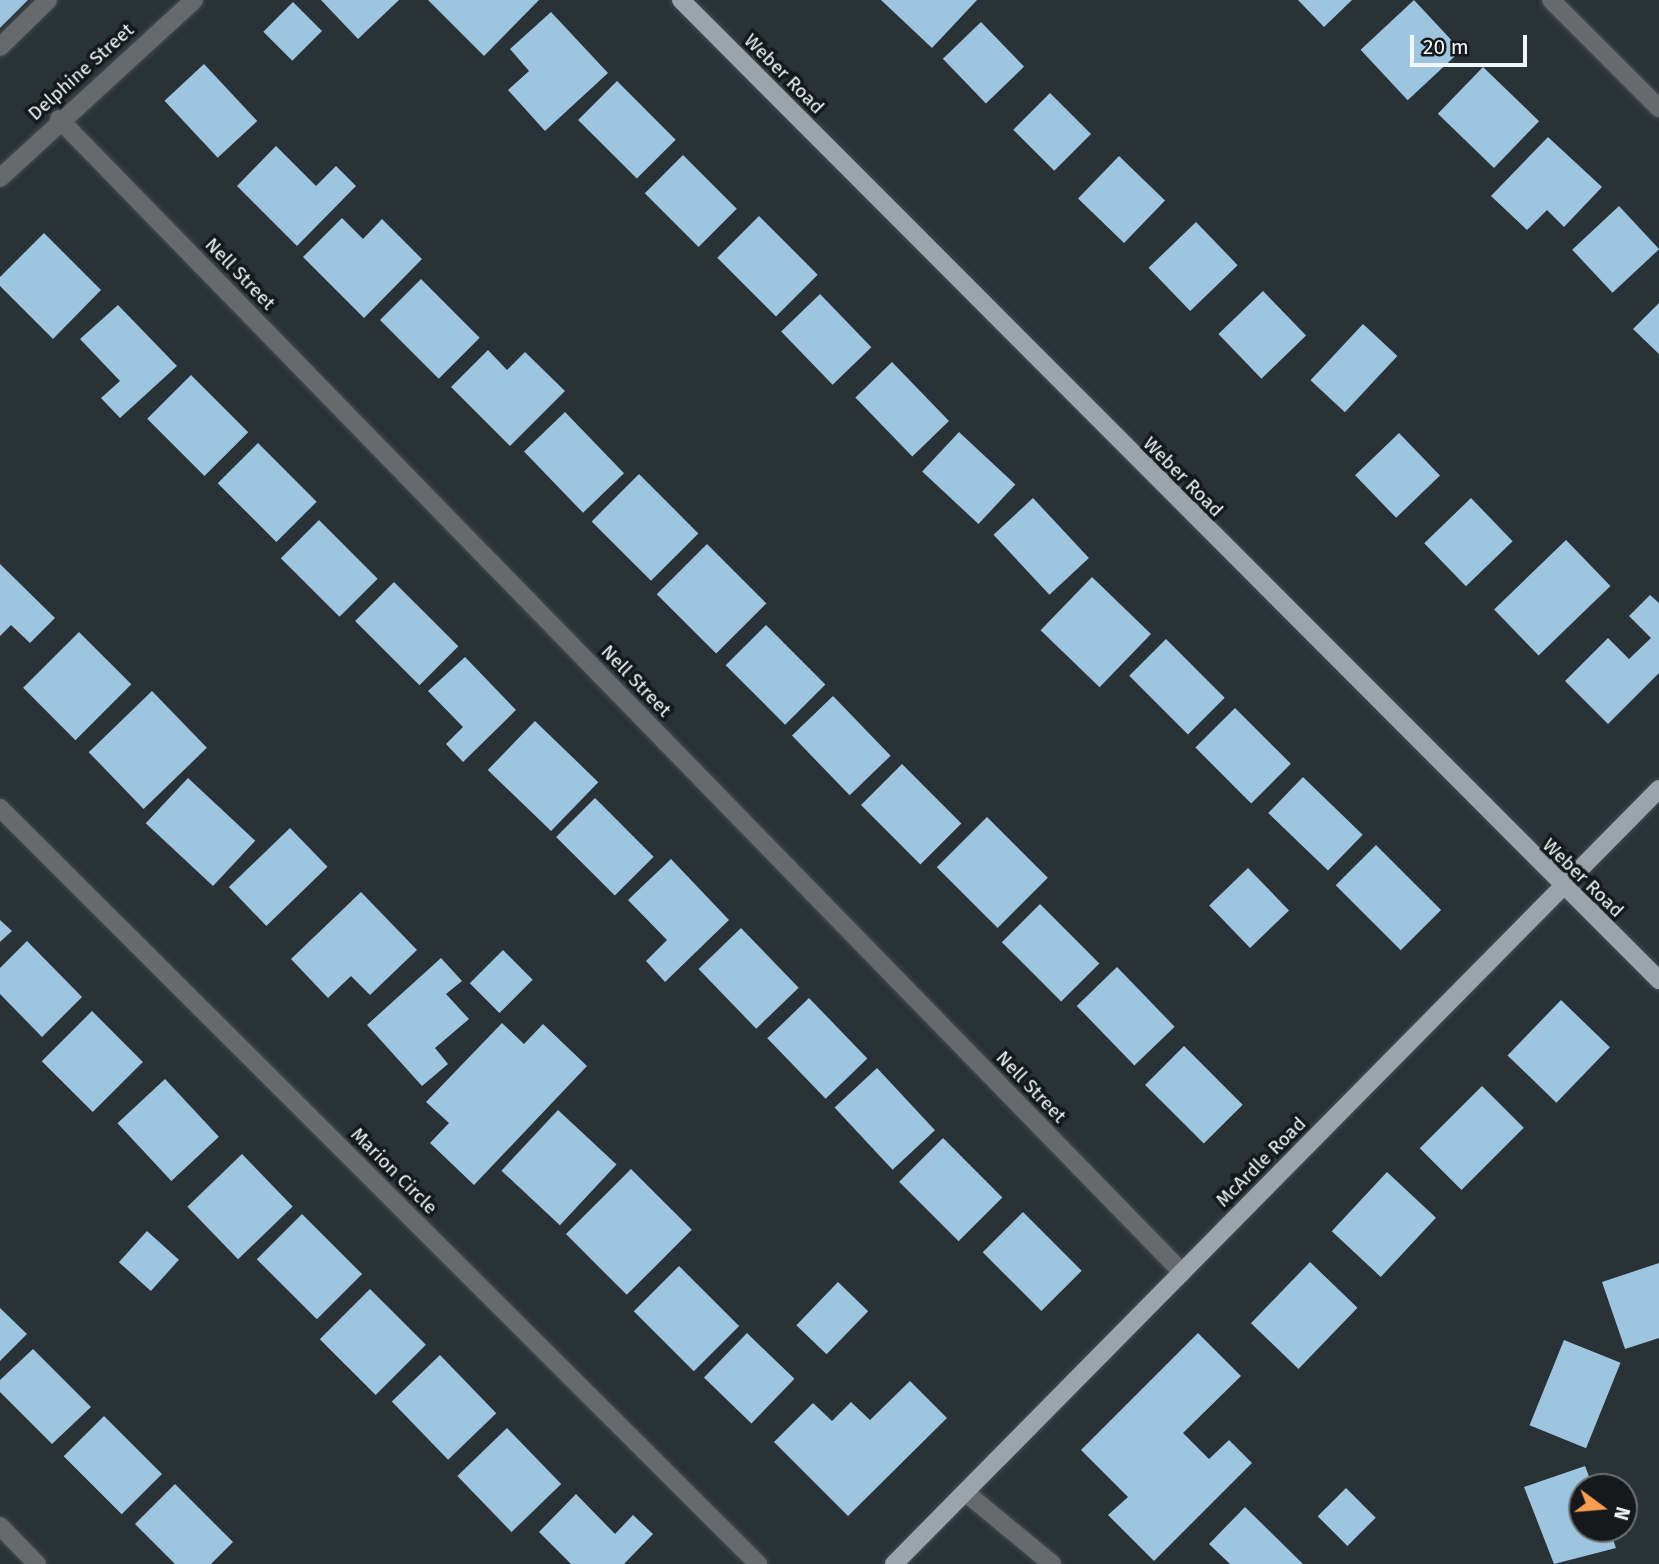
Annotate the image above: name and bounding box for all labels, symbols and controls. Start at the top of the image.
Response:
street label: Delphine Street [24,19,138,125]
scale bar [1414,21,1531,65]
street label: Weber Road [739,29,829,119]
text: 20 m [1423,34,1469,60]
street label: Nell Street [200,233,280,315]
street label: Weber Road [1138,432,1228,522]
street label: Nell Street [596,640,676,722]
street label: Weber Road [1538,834,1628,922]
street label: Nell Street [991,1046,1071,1128]
street label: McArdle Road [1211,1112,1311,1212]
street label: Marion Circle [346,1123,442,1219]
north arrow [1568,1473,1638,1543]
text: N [1609,1504,1635,1523]

